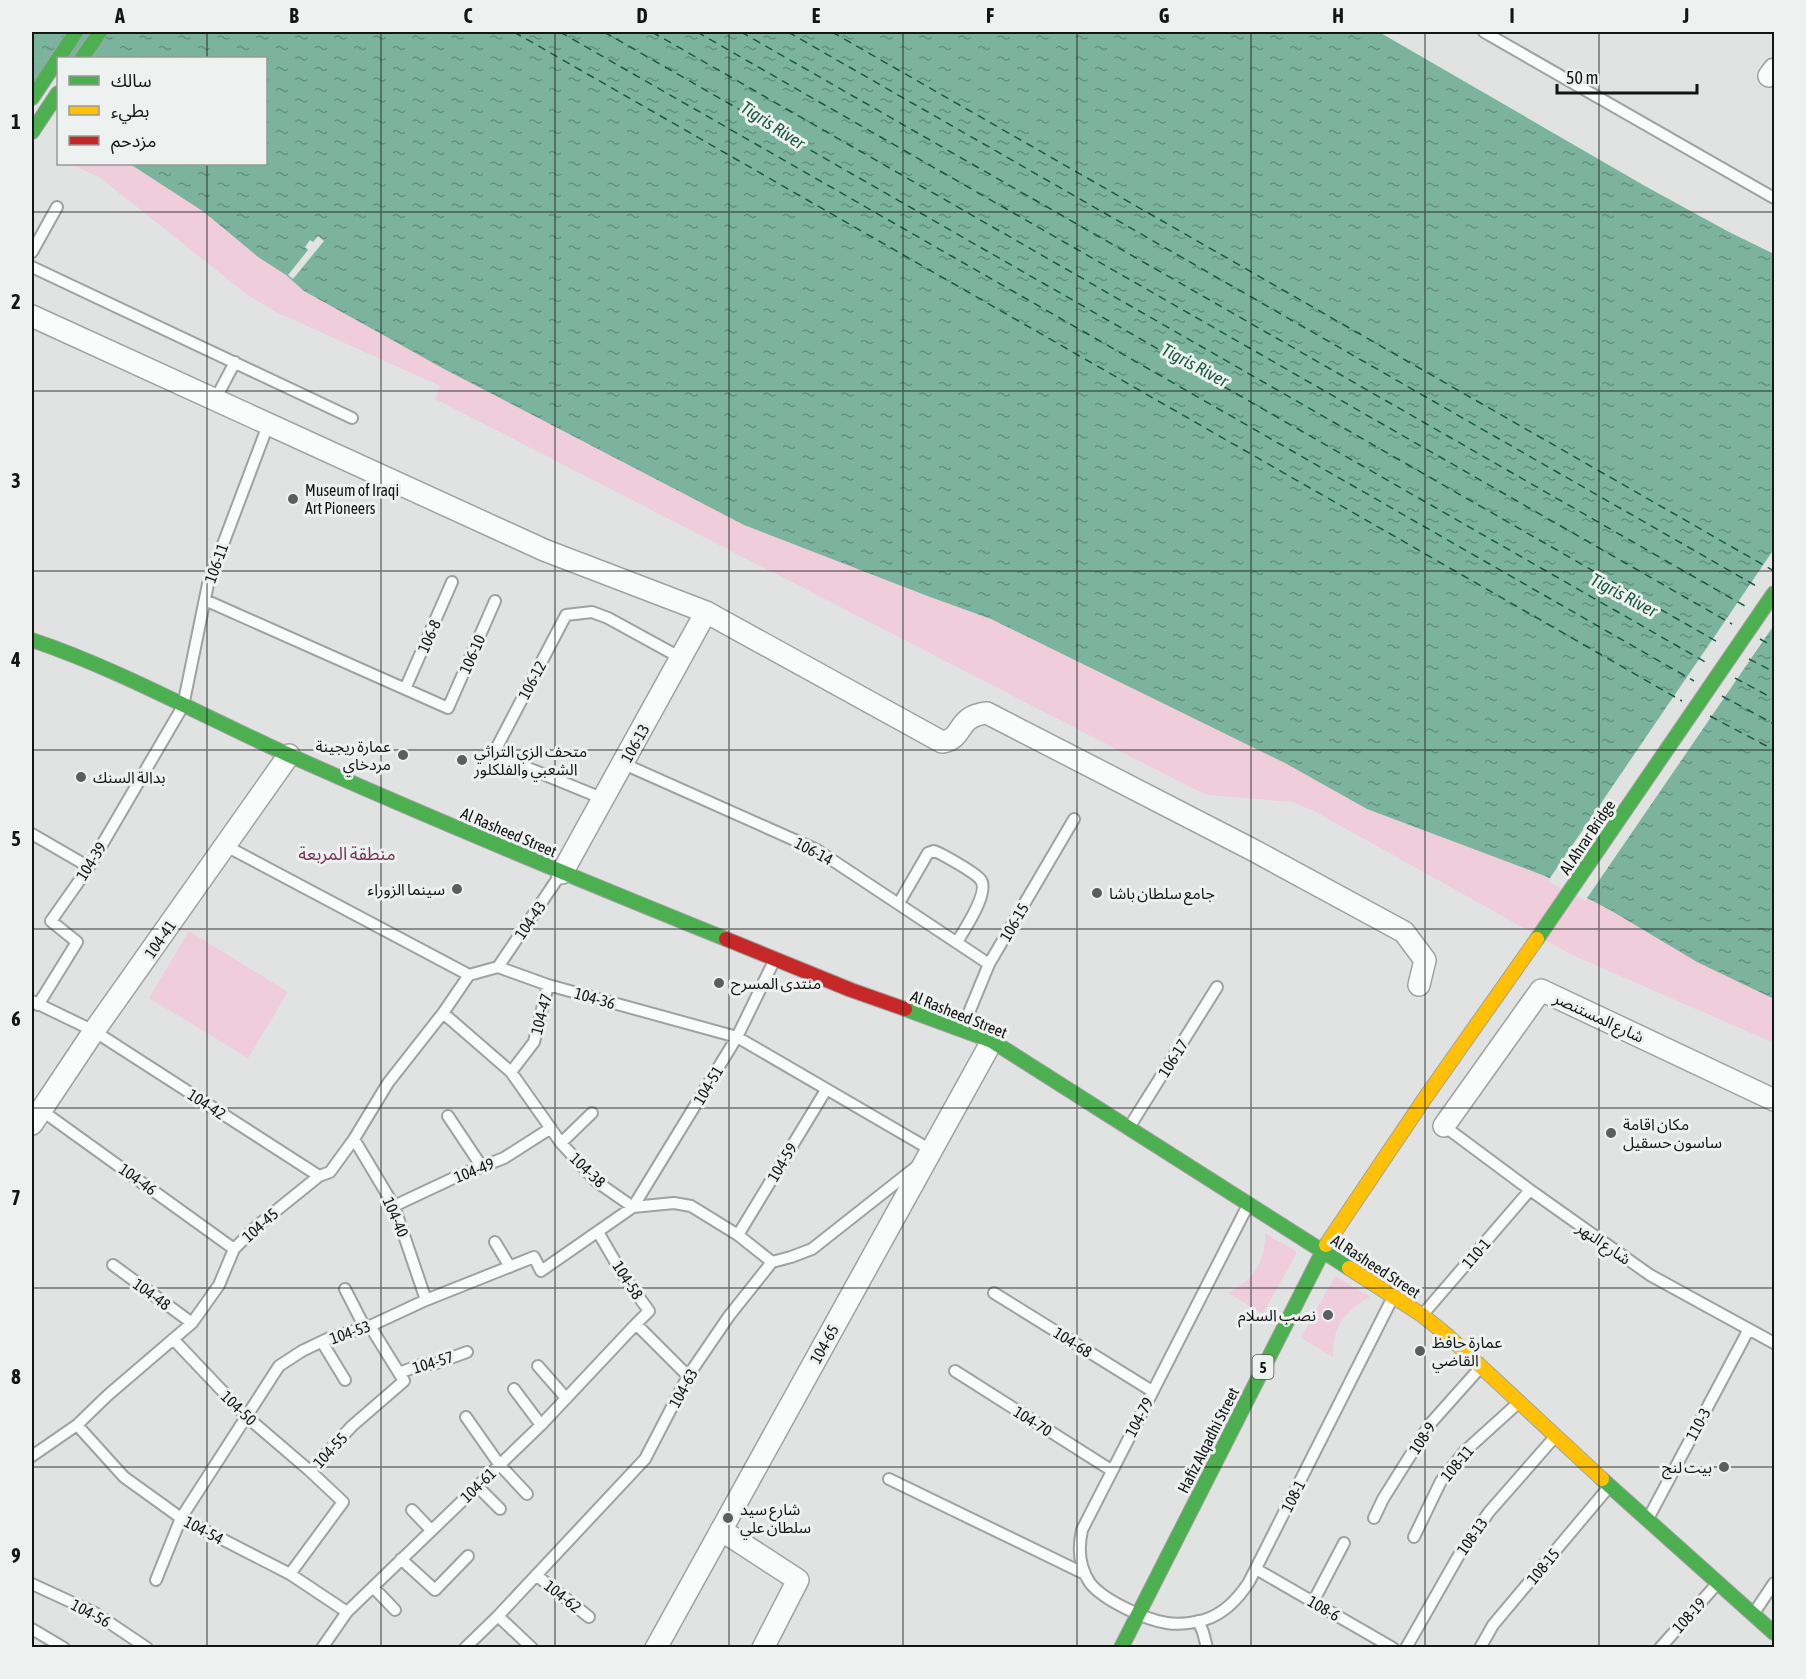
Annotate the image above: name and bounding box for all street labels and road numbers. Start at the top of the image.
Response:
street label: 106-11 [201,541,231,585]
street label: 106-8 [414,617,444,655]
street label: 106-10 [455,632,489,676]
street label: 106-12 [514,658,550,702]
street label: 106-13 [617,721,653,765]
street label: Al Ahrar Bridge [1555,796,1619,878]
street label: Al Rasheed Street [458,804,560,860]
street label: 106-14 [792,833,836,869]
street label: 104-39 [72,839,110,883]
street label: 104-43 [511,898,549,942]
street label: 106-15 [996,900,1032,944]
street label: 104-41 [141,917,179,961]
street label: 104-36 [573,984,617,1012]
street label: Al Rasheed Street [908,986,1010,1042]
street label: شارع المستنصر [1549,988,1647,1049]
street label: 104-47 [527,992,555,1036]
street label: 106-17 [1155,1036,1191,1080]
street label: 104-51 [690,1063,726,1107]
street label: 104-42 [185,1085,229,1123]
street label: 104-59 [764,1140,800,1184]
street label: 104-38 [567,1149,609,1191]
street label: 104-49 [451,1154,497,1186]
street label: 104-46 [116,1159,160,1199]
street label: 104-40 [380,1194,412,1240]
street label: 104-45 [239,1204,281,1246]
street label: شارع النهر [1571,1217,1634,1271]
street label: Al Rasheed Street [1328,1231,1424,1302]
street label: 110-1 [1458,1235,1494,1271]
street label: 104-58 [609,1258,647,1302]
street label: 104-48 [130,1274,174,1314]
street label: 104-53 [327,1317,373,1347]
street label: 104-65 [806,1321,842,1367]
street label: 104-68 [1051,1323,1095,1361]
street label: 104-57 [410,1347,456,1377]
road number: 5 [1252,1355,1274,1379]
street label: 104-63 [665,1365,701,1411]
street label: Hafiz Alqadhi Street [1174,1384,1243,1496]
street label: 104-50 [218,1387,260,1429]
street label: 104-79 [1121,1394,1157,1440]
street label: 104-70 [1011,1402,1055,1440]
street label: 110-3 [1682,1405,1714,1443]
street label: 108-9 [1405,1419,1439,1457]
street label: 104-55 [309,1429,351,1471]
street label: 108-11 [1437,1442,1477,1484]
street label: 104-61 [457,1464,499,1506]
street label: 108-1 [1277,1477,1309,1515]
street label: 104-54 [181,1512,227,1548]
street label: 108-13 [1453,1514,1491,1558]
street label: 108-15 [1523,1545,1563,1587]
street label: 104-62 [541,1576,585,1616]
street label: 108-6 [1305,1592,1343,1624]
street label: 108-19 [1669,1594,1709,1636]
street label: 104-56 [68,1595,114,1631]

